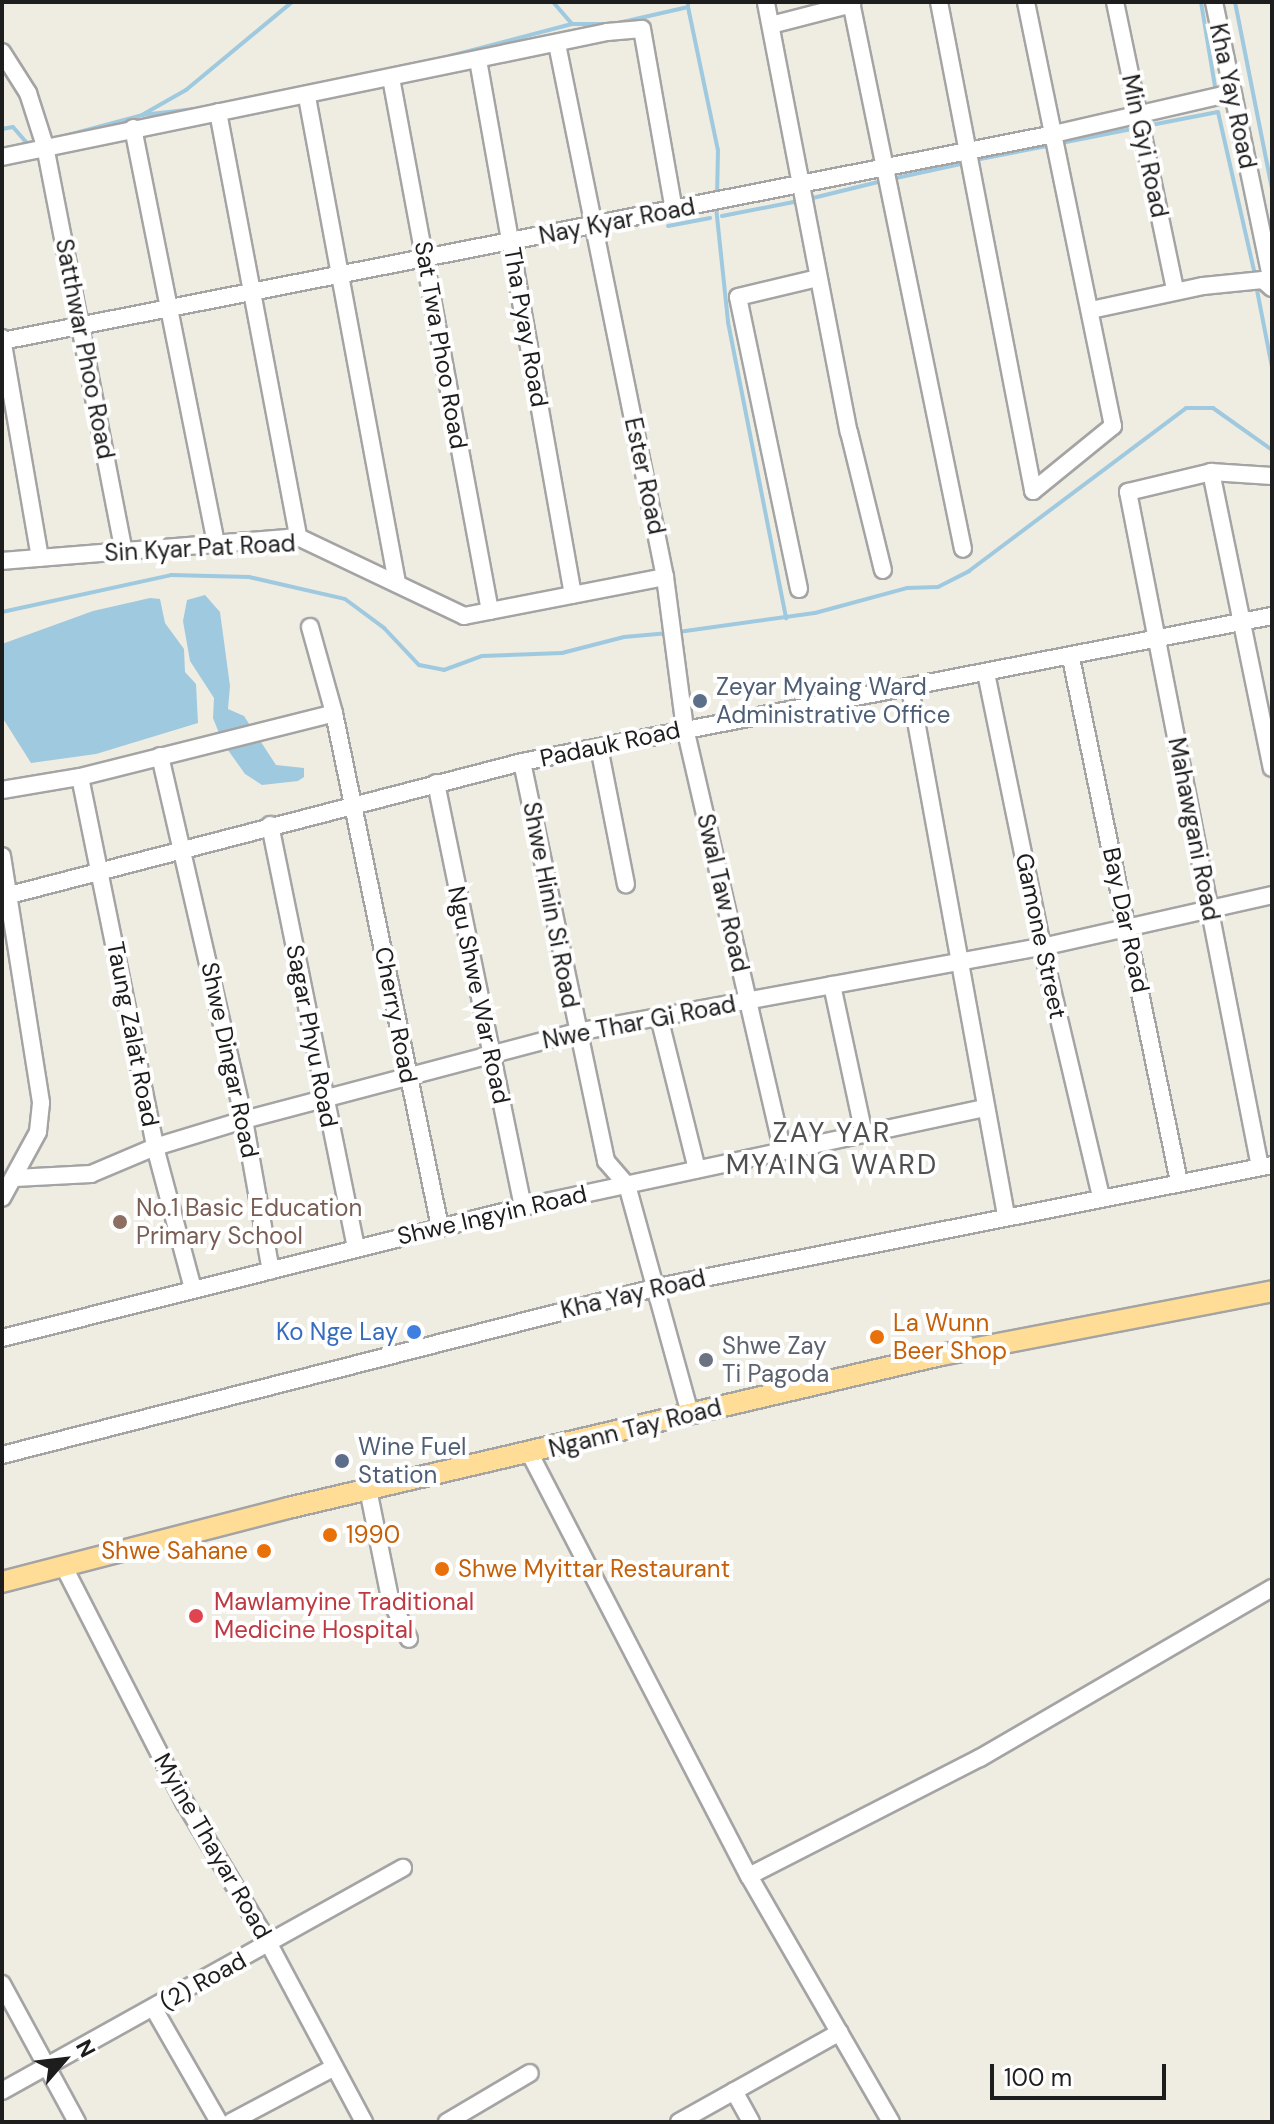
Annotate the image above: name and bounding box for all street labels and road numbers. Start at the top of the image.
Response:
street label: Kha Yay Road [1204,21,1262,171]
street label: Min Gyi Road [1116,72,1174,220]
street label: Nay Kyar Road [536,192,698,250]
street label: Satthwar Phoo Road [50,236,120,462]
street label: Sat Twa Phoo Road [409,239,473,451]
street label: Tha Pyay Road [498,245,554,409]
street label: Ester Road [619,415,671,537]
street label: Sin Kyar Pat Road [104,529,296,567]
street label: Padauk Road [537,715,683,773]
street label: Mahawgani Road [1162,735,1226,923]
street label: Shwe Hinin Si Road [517,800,585,1010]
street label: Swal Taw Road [691,811,755,975]
street label: Bay Dar Road [1097,845,1155,995]
street label: Gamone Street [1009,851,1073,1021]
street label: Ngu Shwe War Road [442,883,516,1107]
street label: Taung Zalat Road [101,939,165,1129]
street label: Sagar Phyu Road [280,942,344,1130]
street label: Cherry Road [369,945,423,1085]
street label: Shwe Dingar Road [195,960,265,1160]
street label: Nwe Thar Gi Road [540,989,738,1055]
street label: Shwe Ingyin Road [394,1179,590,1251]
street label: Kha Yay Road [558,1263,708,1325]
street label: Ngann Tay Road [546,1393,724,1463]
street label: Myine Thayar Road [148,1748,278,1944]
street label: (2) Road [155,1946,251,2016]

